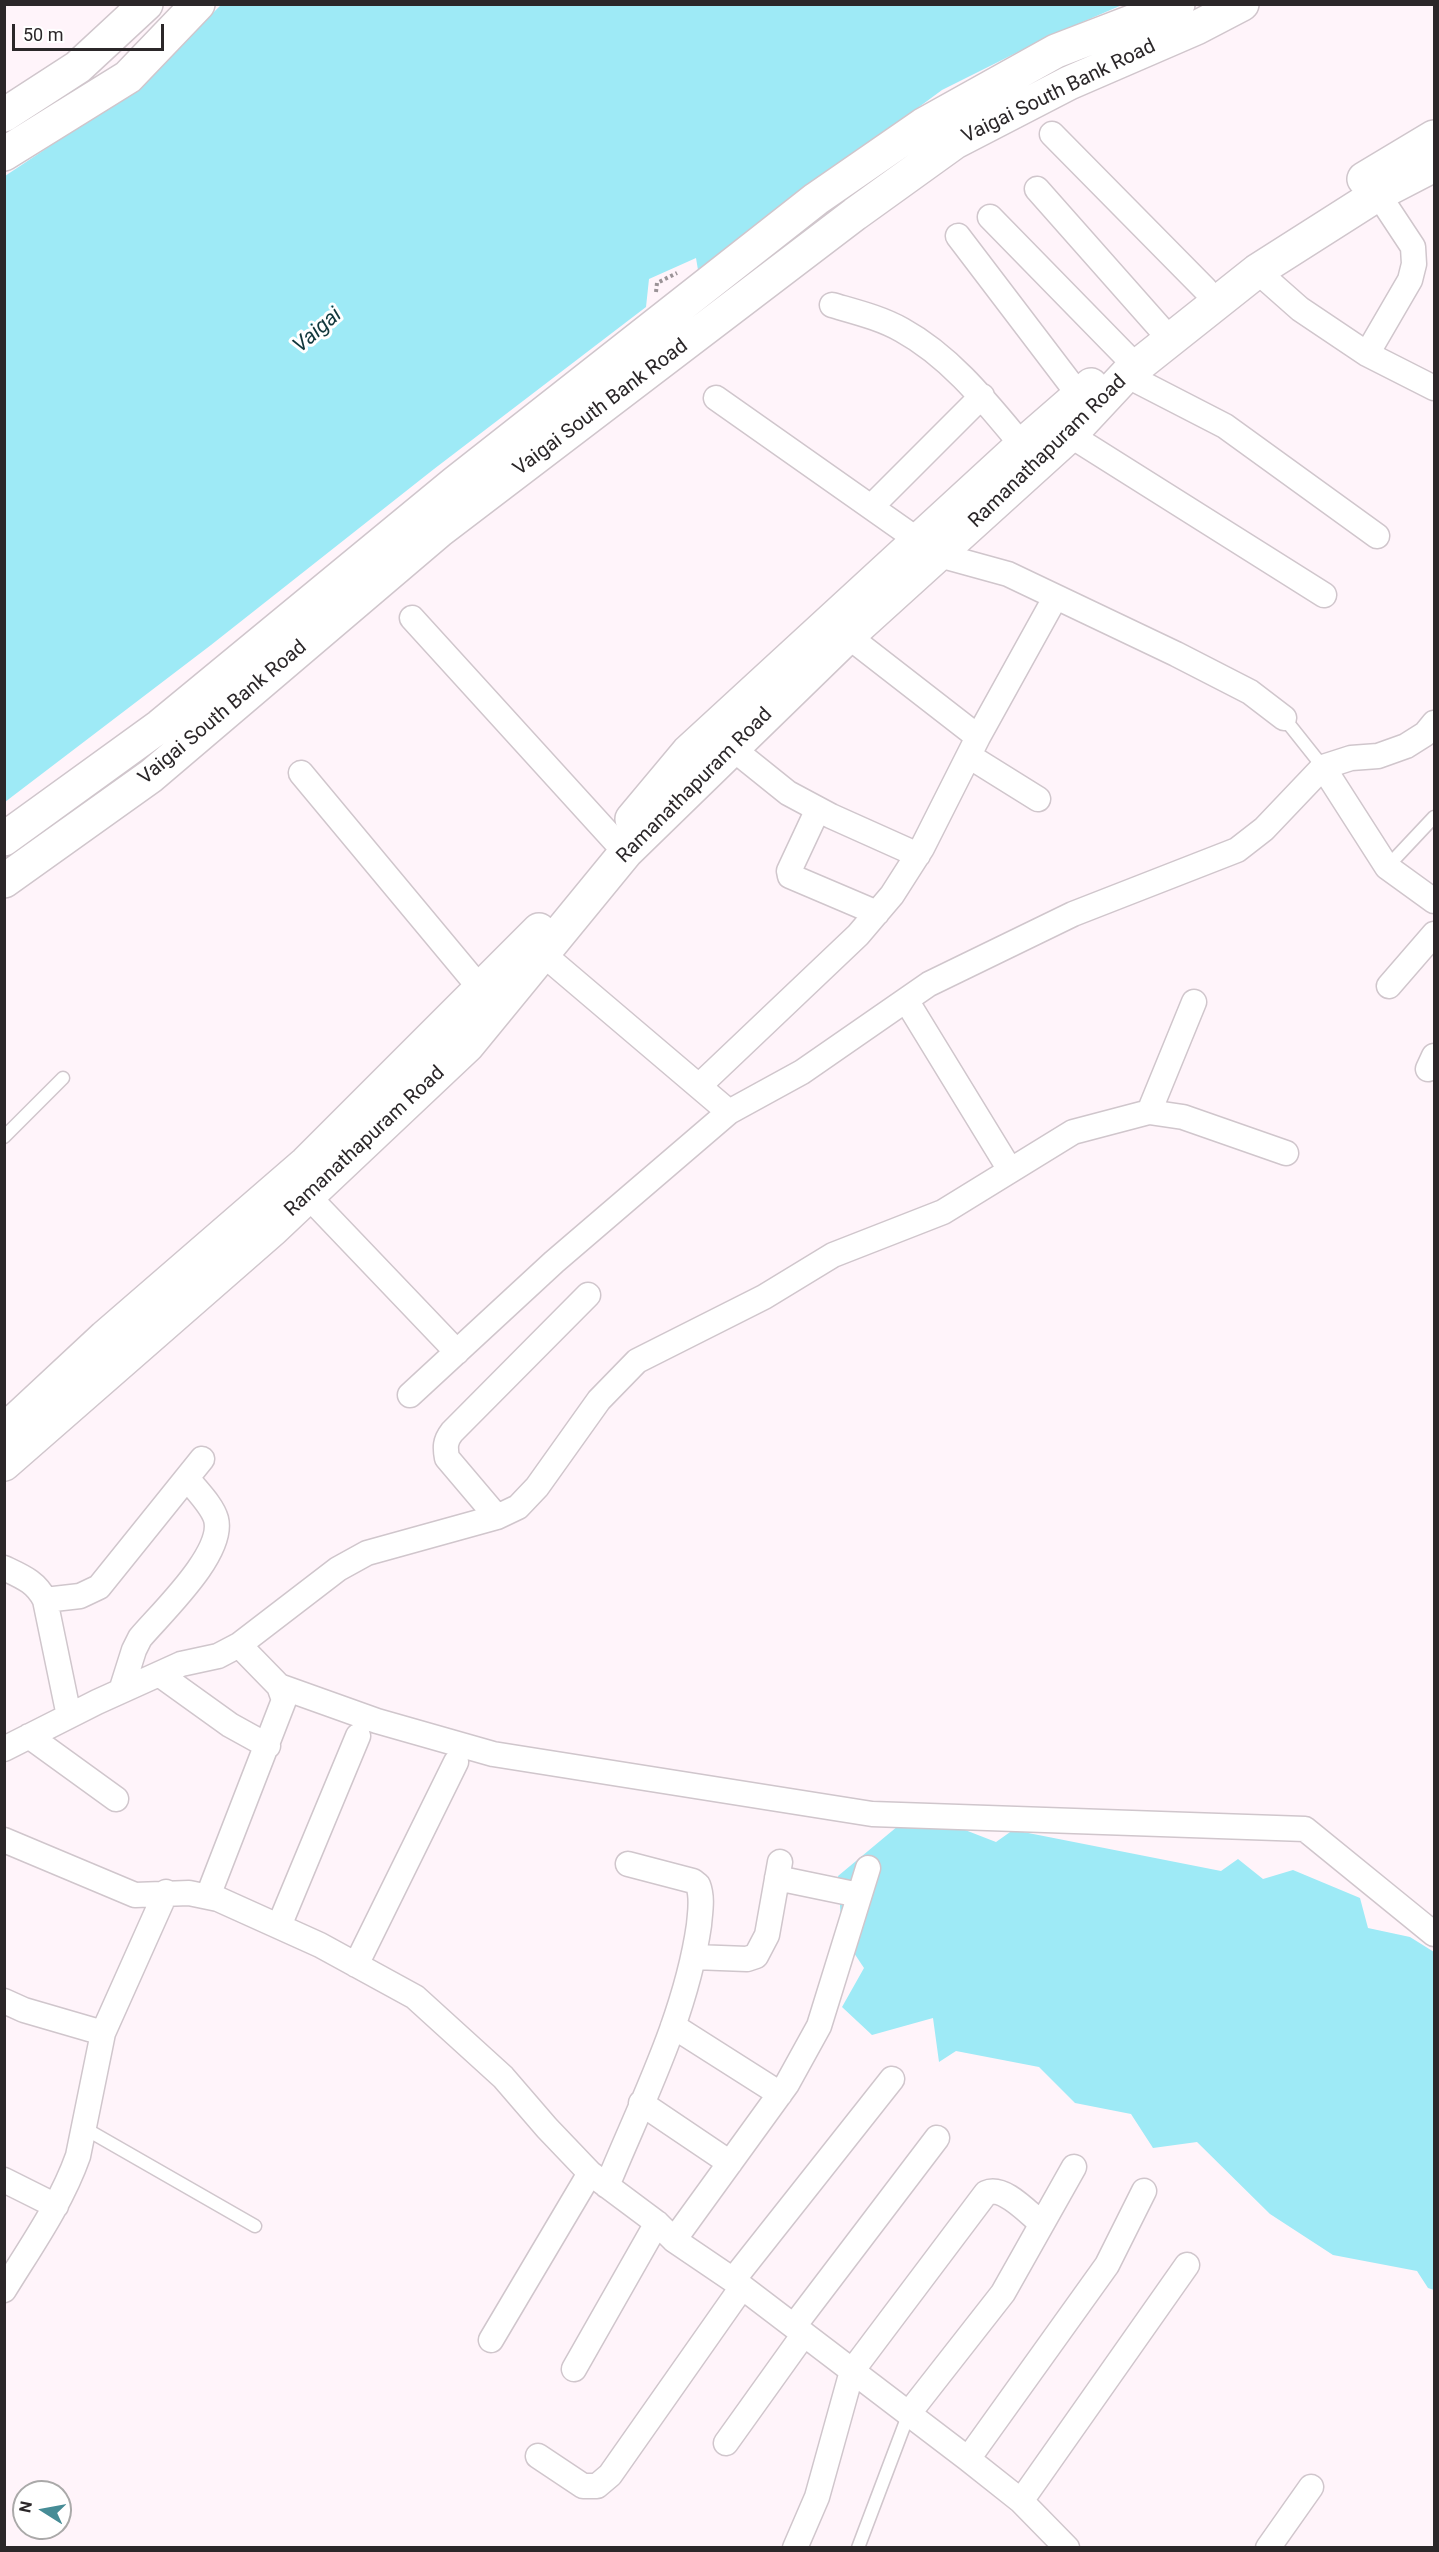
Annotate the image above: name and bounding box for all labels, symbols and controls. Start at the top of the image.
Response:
scale bar [15,12,166,50]
text: 50 m [23,24,63,45]
street label: Vaigai South Bank Road [958,35,1160,149]
water label: Vaigai [289,303,347,359]
street label: Vaigai South Bank Road [509,335,693,481]
street label: Ramanathapuram Road [964,370,1132,534]
street label: Vaigai South Bank Road [134,636,312,790]
street label: Ramanathapuram Road [612,703,778,869]
street label: Ramanathapuram Road [280,1062,450,1222]
north arrow [12,2480,72,2540]
text: N [15,2500,36,2514]

